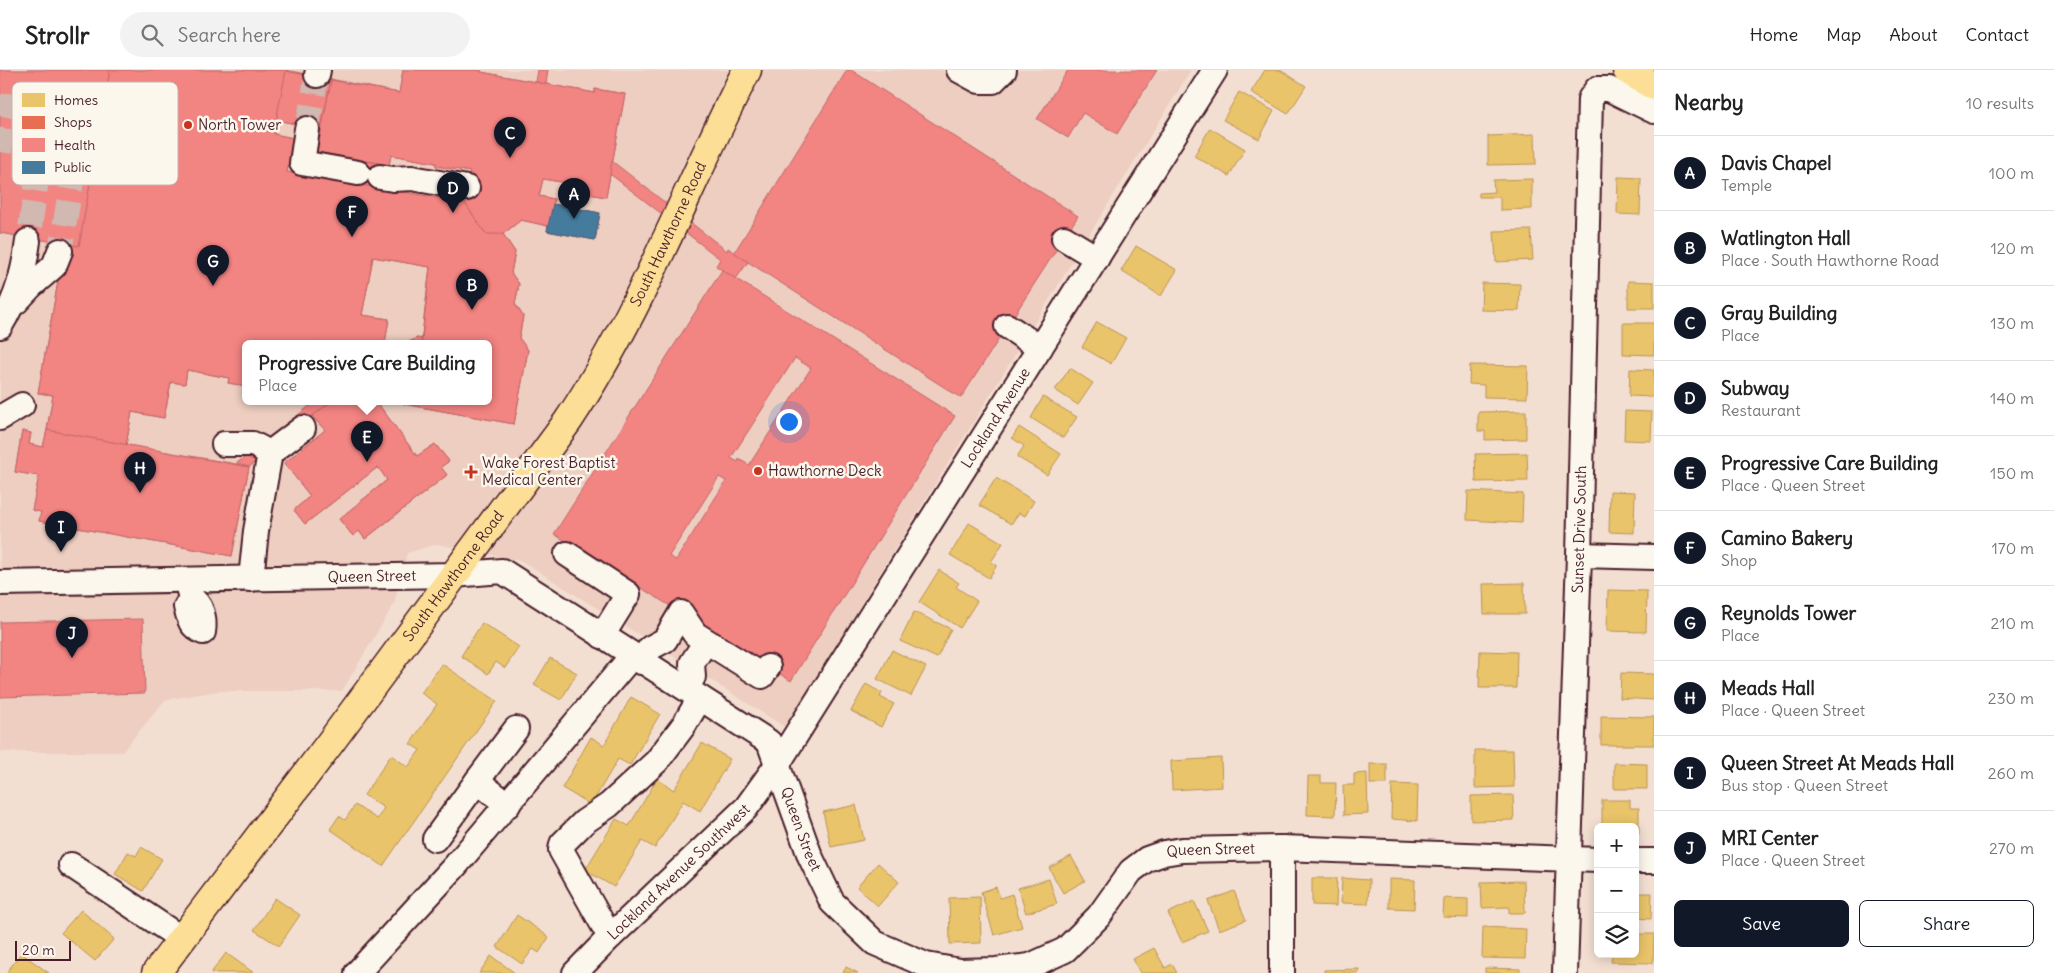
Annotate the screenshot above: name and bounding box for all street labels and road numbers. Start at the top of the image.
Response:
street label: South Hawthorne Road [625,159,710,310]
street label: Lockland Avenue [957,364,1034,471]
street label: Sunset Drive South [1568,465,1590,593]
street label: South Hawthorne Road [398,507,508,645]
street label: Queen Street [328,566,416,586]
street label: Queen Street [777,784,826,874]
street label: Lockland Avenue Southwest [603,799,754,944]
street label: Queen Street [1165,839,1255,861]

